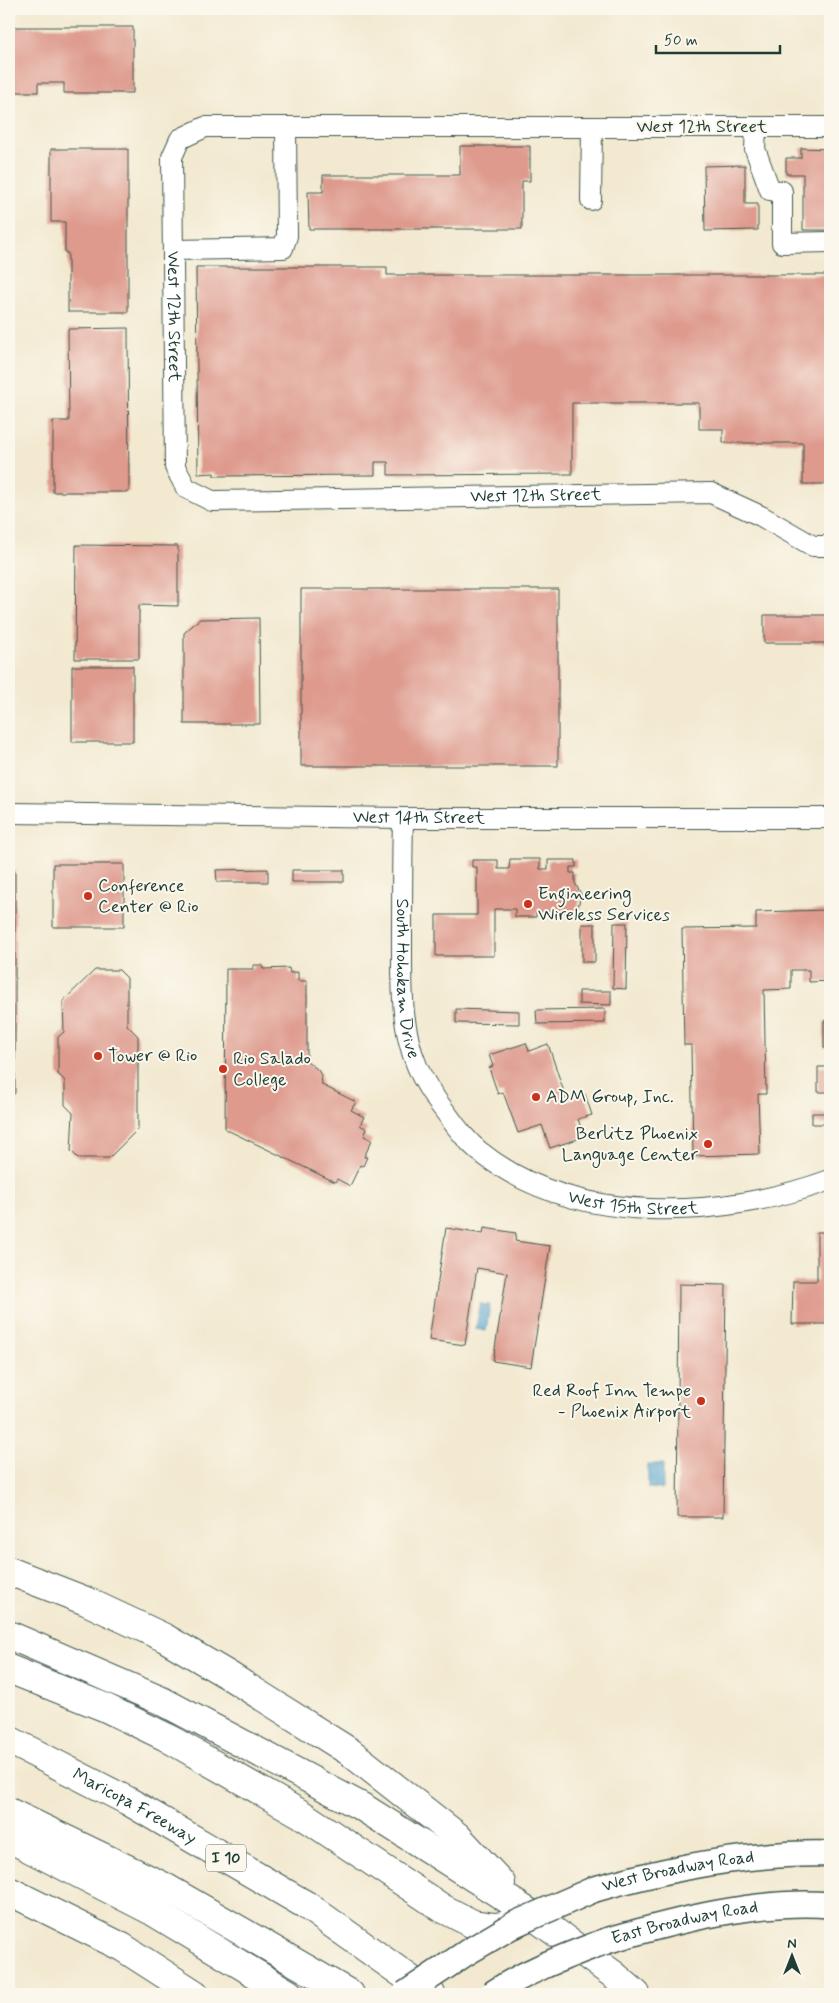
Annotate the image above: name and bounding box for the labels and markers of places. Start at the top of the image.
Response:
place label: Conference Center @ Rio [98,874,199,919]
place label: Engineering Wireless Services [538,882,670,927]
marker: Conference Center @ Rio [82,890,94,902]
marker: Engineering Wireless Services [522,898,534,910]
place label: Tower @ Rio [108,1044,197,1068]
place label: Rio Salado College [233,1047,311,1092]
marker: Tower @ Rio [92,1050,104,1062]
marker: Rio Salado College [217,1063,229,1075]
place label: ADM Group, Inc. [546,1085,674,1109]
marker: ADM Group, Inc. [530,1091,542,1103]
place label: Berlitz Phoenix Language Center [562,1122,699,1168]
marker: Berlitz Phoenix Language Center [702,1138,714,1150]
place label: Red Roof Inn Tempe - Phoenix Airport [532,1379,691,1424]
marker: Red Roof Inn Tempe - Phoenix Airport [695,1395,707,1407]

